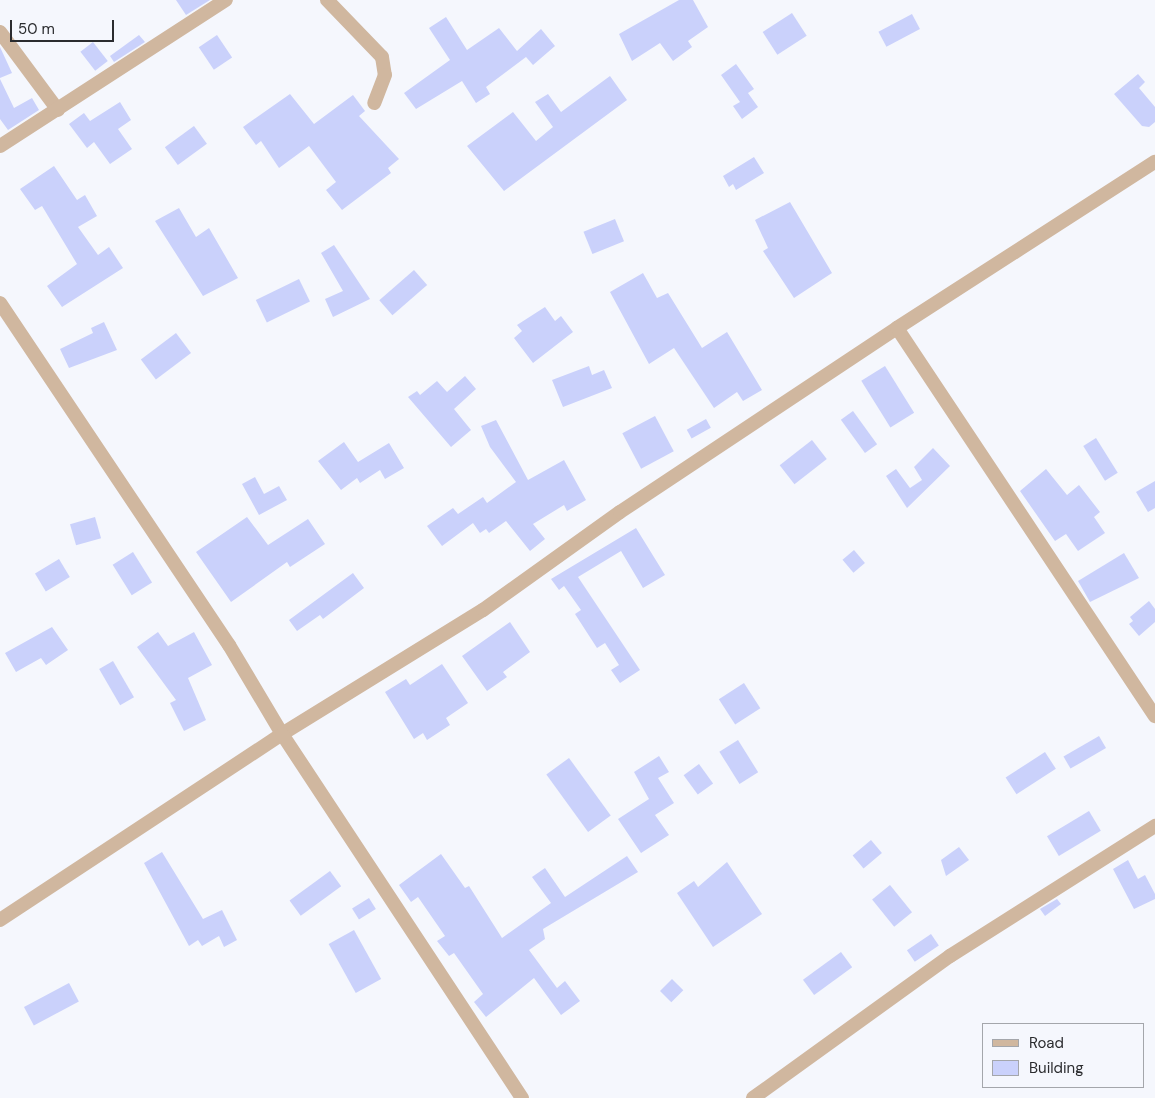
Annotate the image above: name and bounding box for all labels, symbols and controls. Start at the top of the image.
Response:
scale bar [12,10,116,42]
text: 50 m [18,19,55,39]
legend [982,1023,1145,1088]
text: Road [1029,1033,1064,1053]
text: Building [1029,1058,1084,1078]

